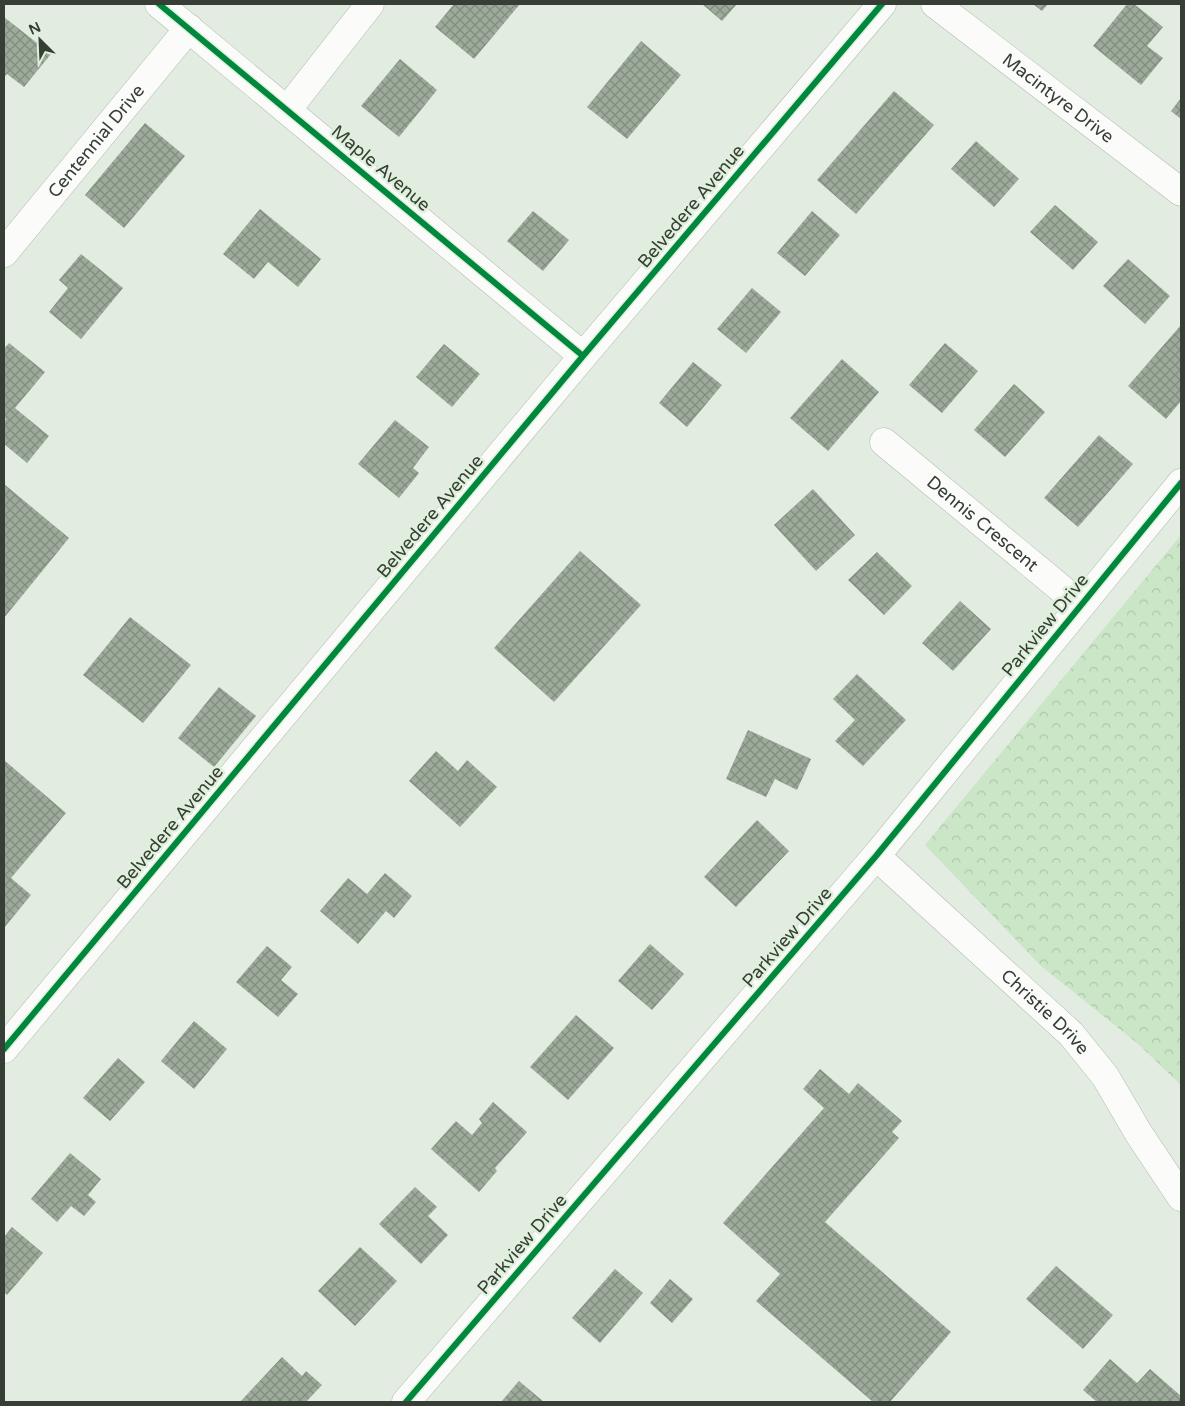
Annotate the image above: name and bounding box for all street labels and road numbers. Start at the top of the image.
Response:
street label: Macintyre Drive [998,48,1118,148]
street label: Centennial Drive [43,80,149,202]
street label: Maple Avenue [327,120,435,216]
street label: Belvedere Avenue [633,140,749,272]
street label: Belvedere Avenue [372,450,488,582]
street label: Dennis Crescent [922,471,1043,576]
street label: Parkview Drive [997,569,1093,681]
street label: Belvedere Avenue [112,761,228,893]
street label: Parkview Drive [737,882,837,992]
street label: Christie Drive [996,964,1094,1059]
street label: Parkview Drive [472,1189,572,1299]

